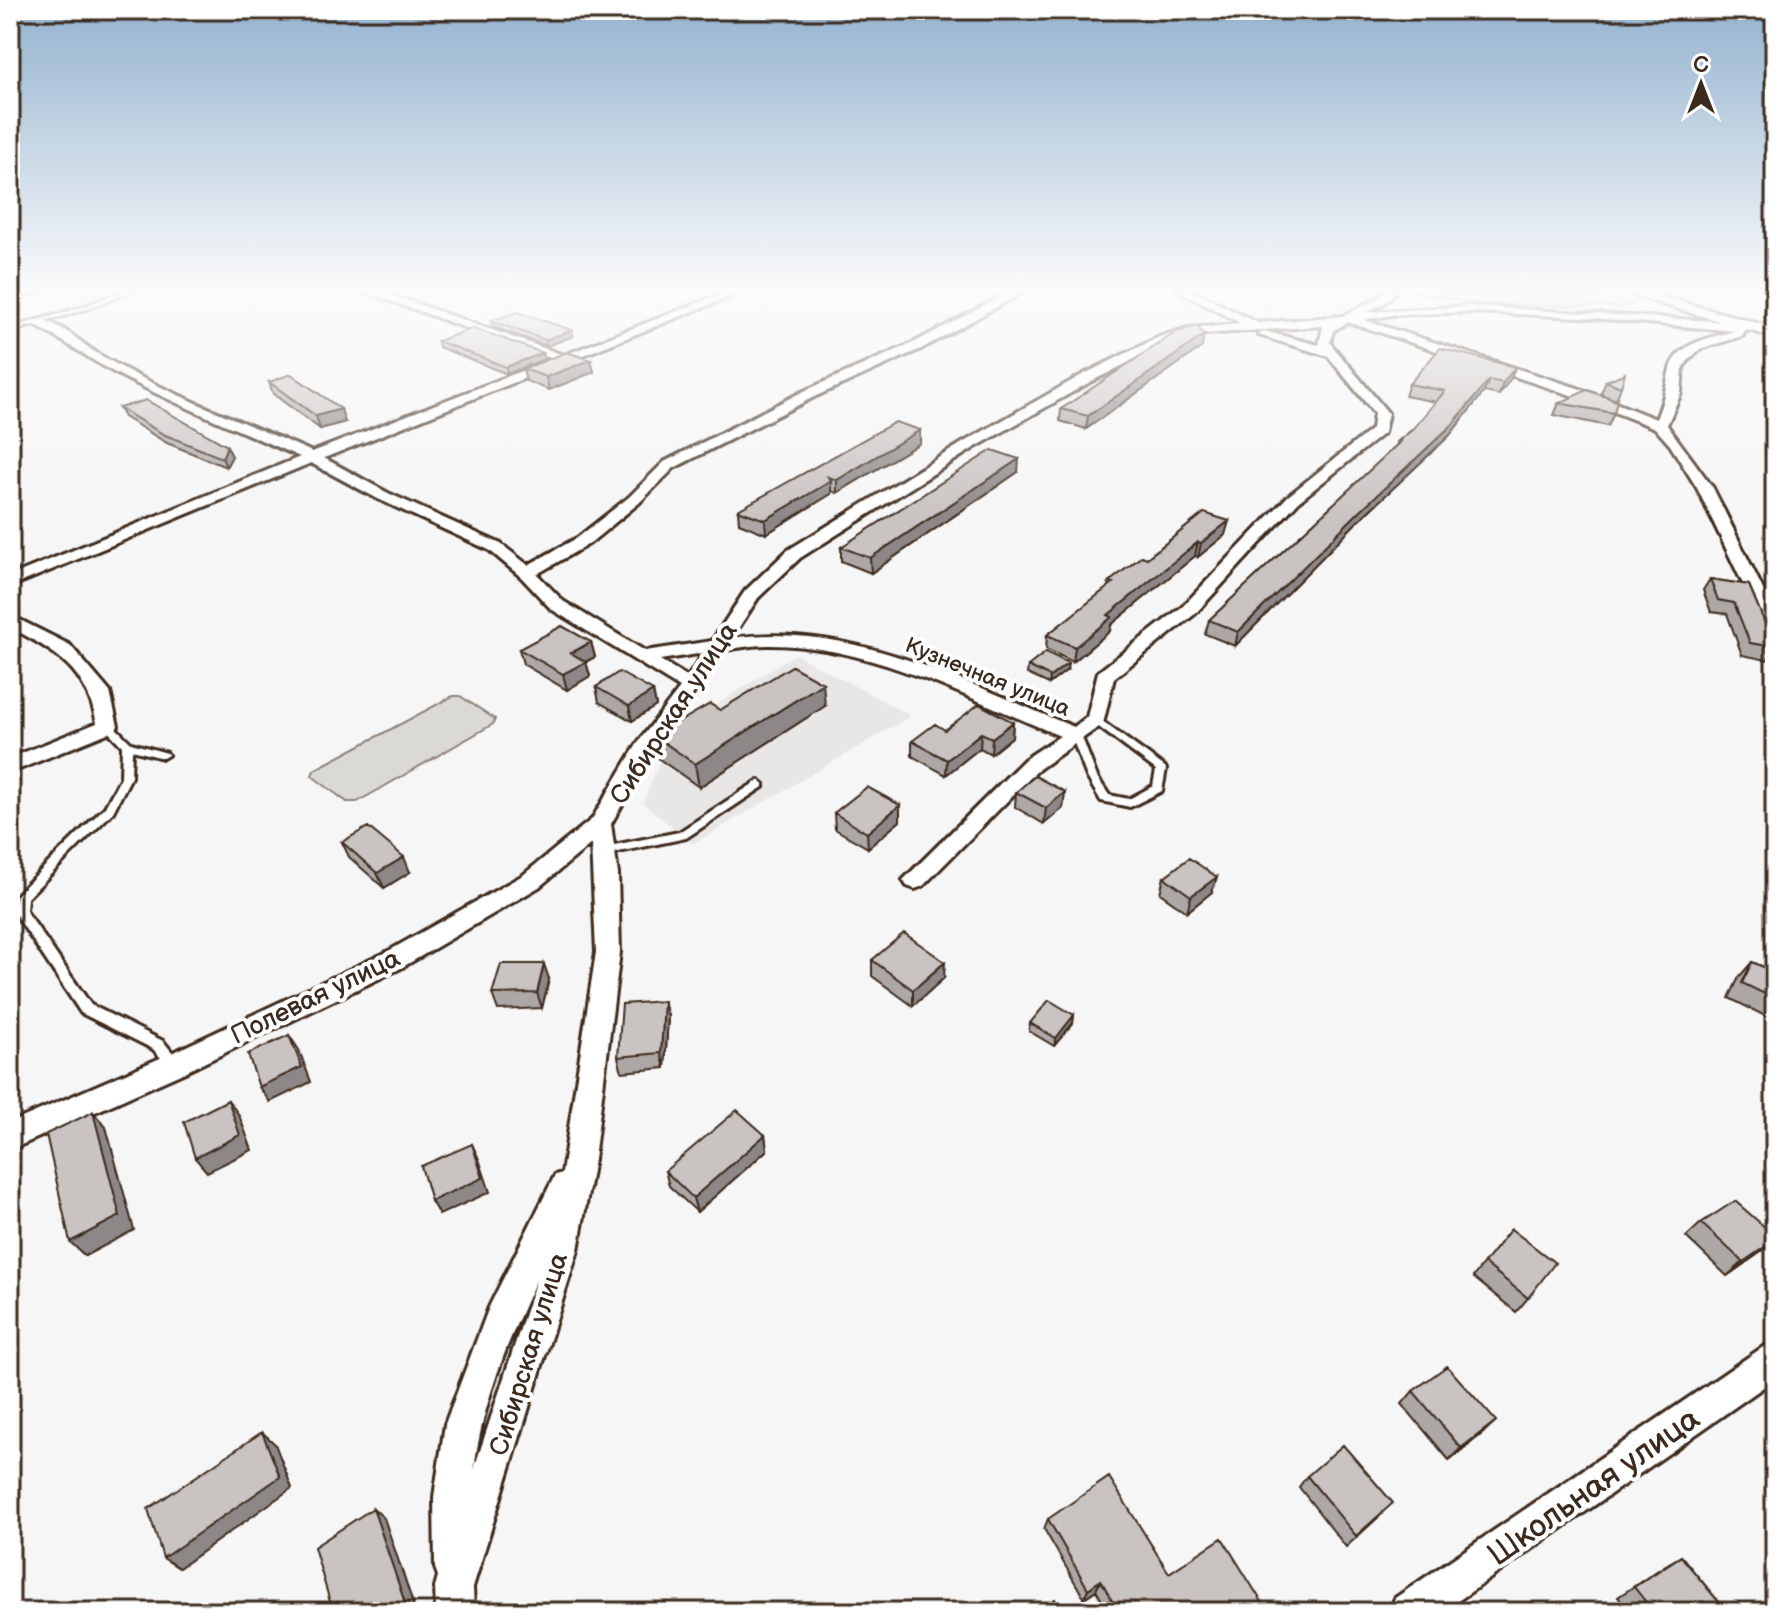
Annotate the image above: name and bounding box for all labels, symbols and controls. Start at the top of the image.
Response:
north arrow [1661,44,1741,124]
text: С [1693,52,1709,79]
street label: Сибирская улица [604,617,745,811]
street label: Кузнечная улица [901,632,1074,723]
street label: Полевая улица [226,943,405,1052]
street label: Сибирская улица [484,1249,575,1460]
street label: Школьная улица [1480,1400,1707,1575]

